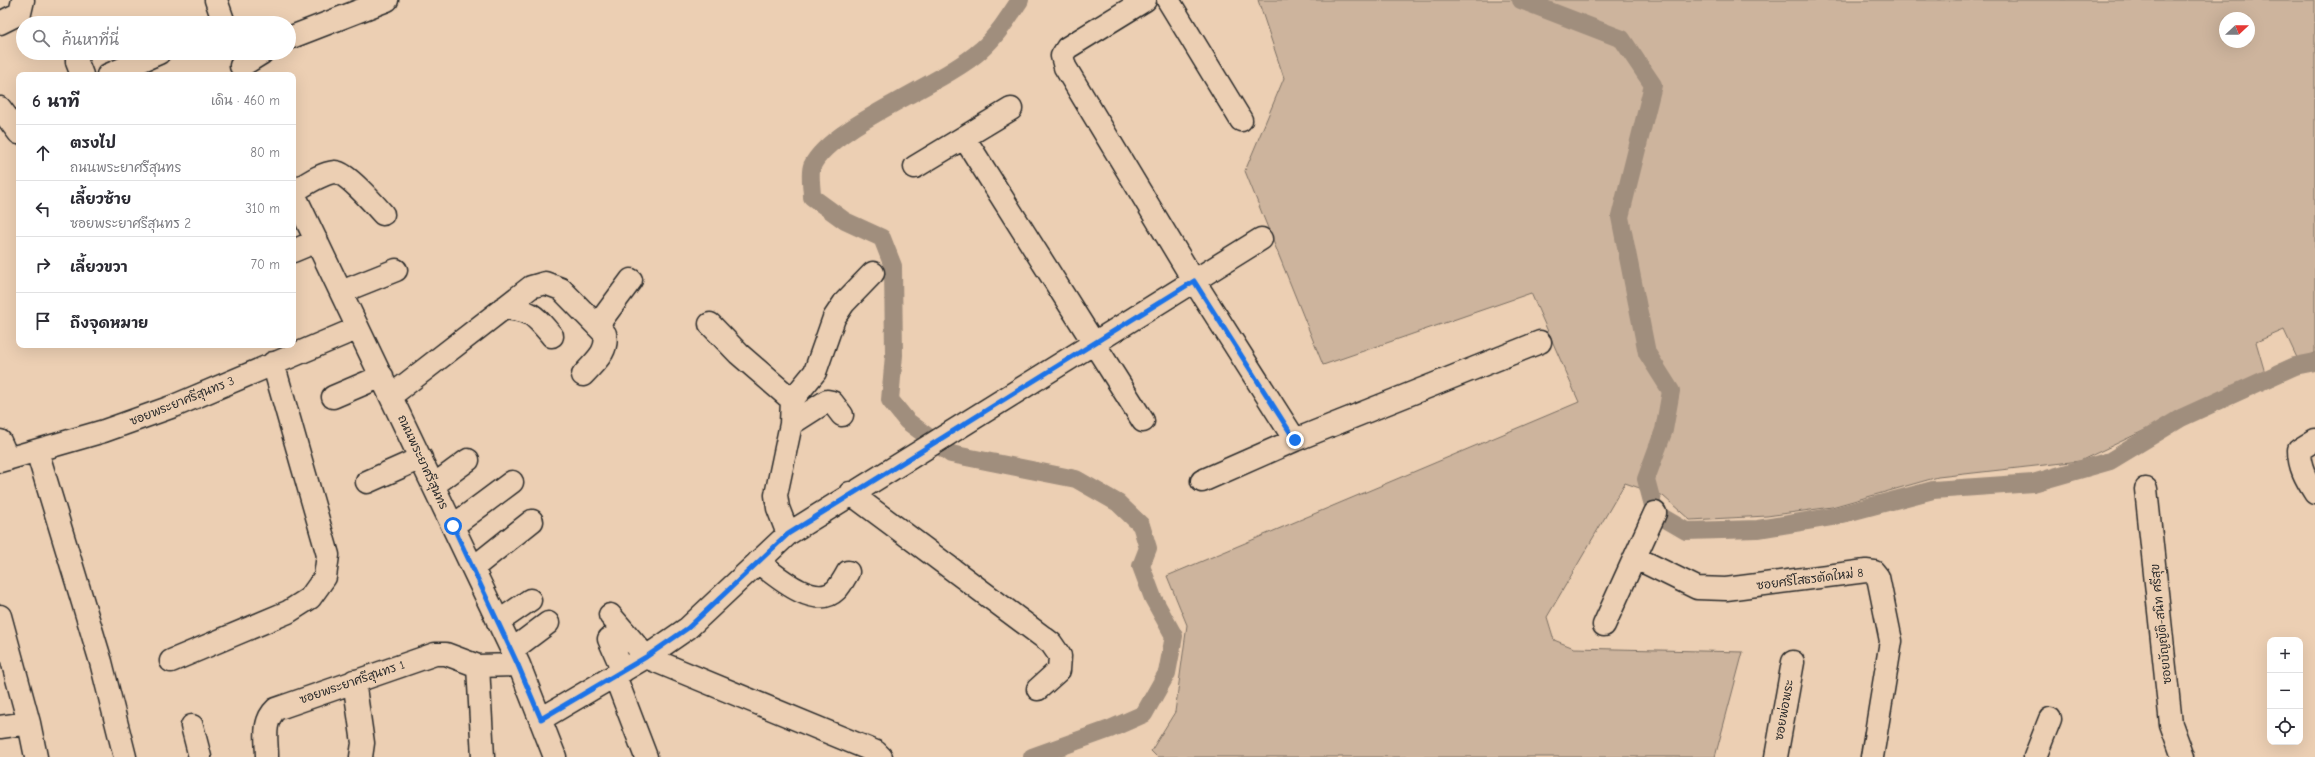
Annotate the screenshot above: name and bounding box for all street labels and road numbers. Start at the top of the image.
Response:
street label: ซอยพระยาศรีสุนทร 3 [128,374,237,430]
street label: ถนนพระยาศรีสุนทร [393,412,451,512]
street label: ซอยบัญญัติ-สนิท ศรีสุข [2148,563,2176,685]
street label: ซอยศรีโสธรตัดใหม่ 8 [1756,564,1864,593]
street label: ซอยพระยาศรีสุนทร 1 [298,657,407,708]
street label: ซอยพ่อพระ [1771,678,1796,742]

